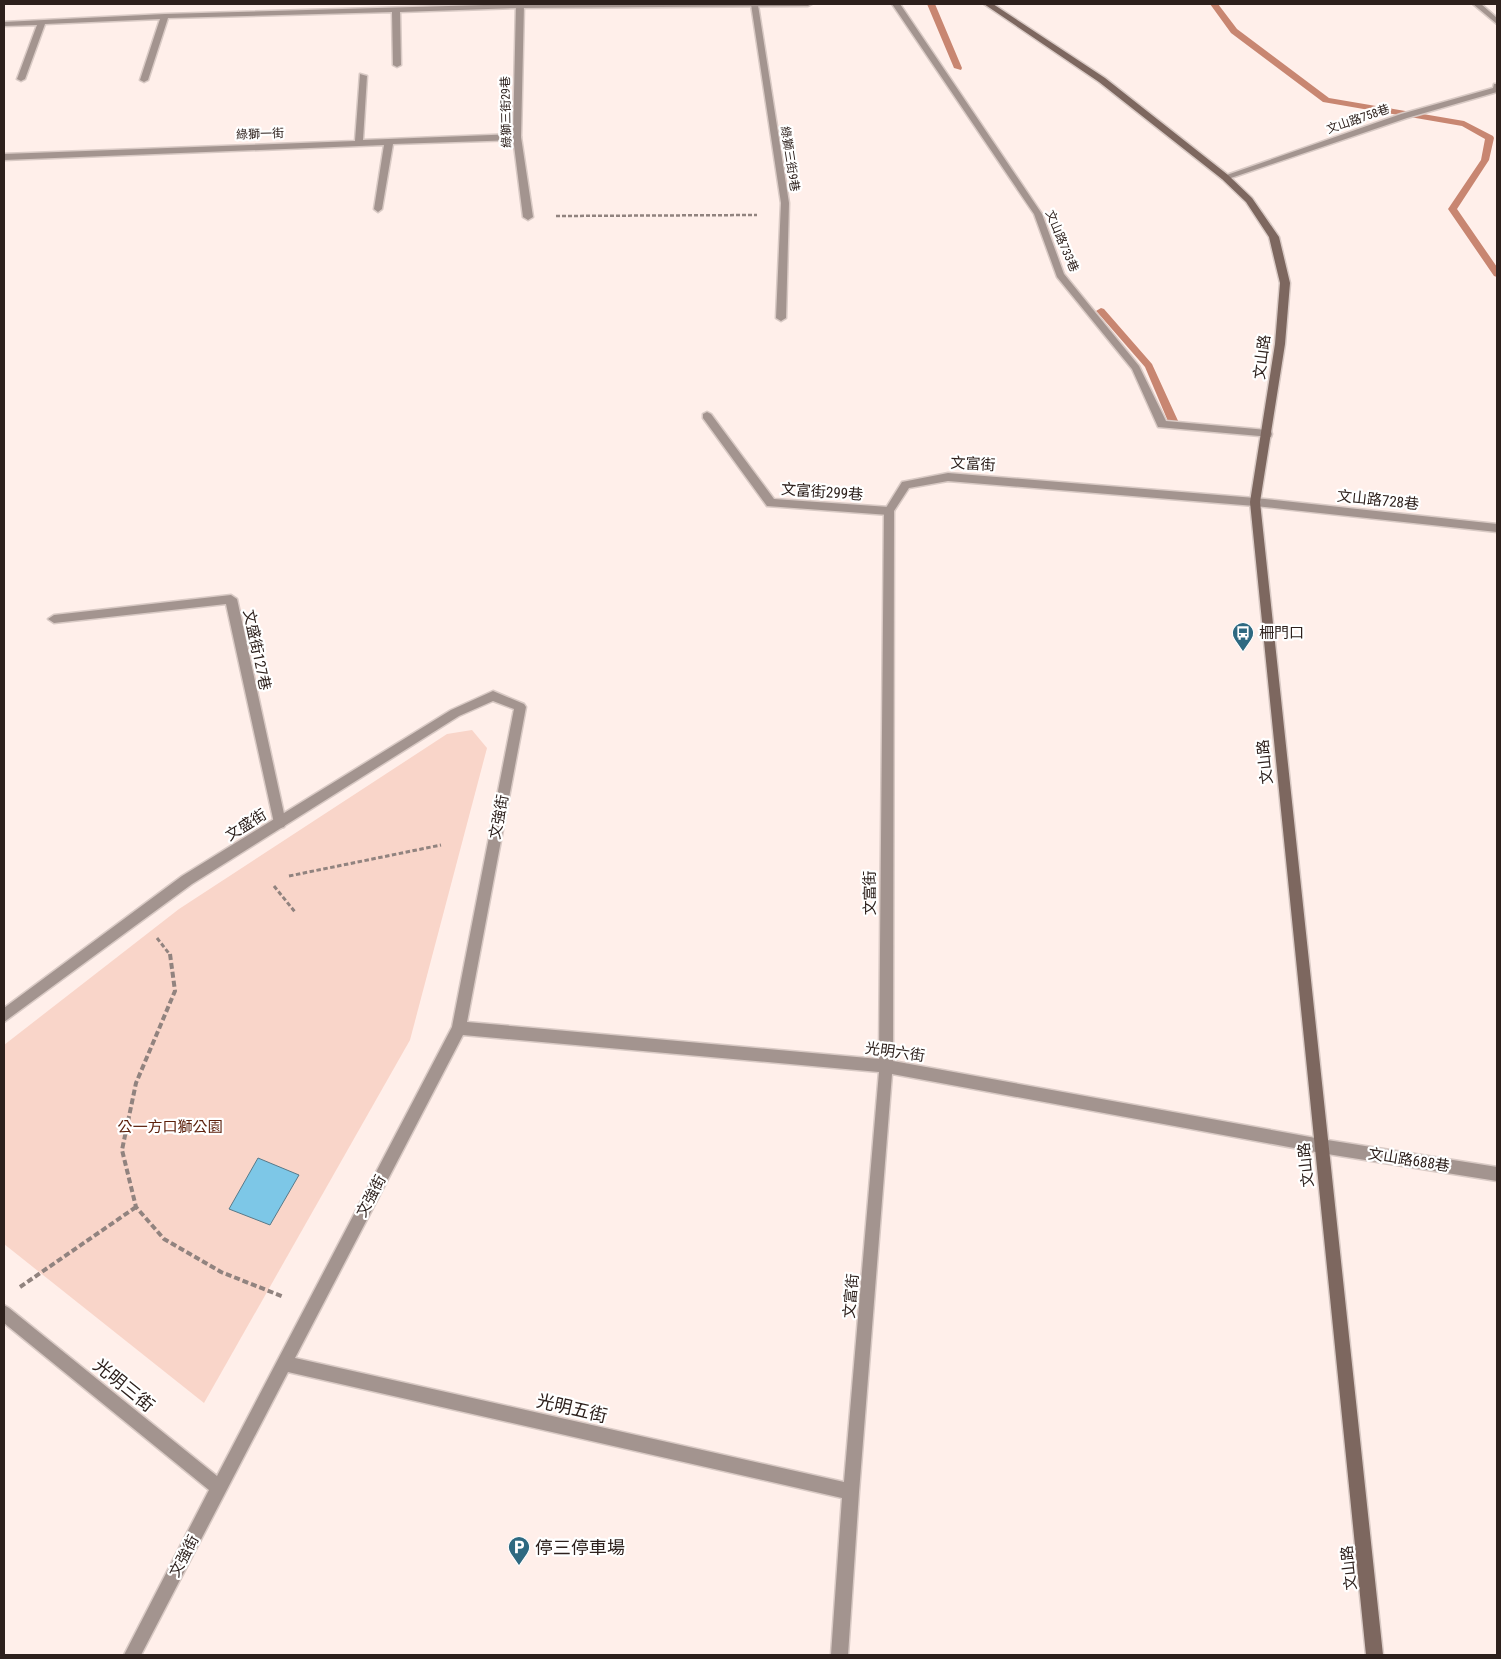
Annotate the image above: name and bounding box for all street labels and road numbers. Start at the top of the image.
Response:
street label: 綠獅三街29巷 [498,76,514,148]
street label: 文山路758巷 [1325,102,1391,136]
street label: 綠獅三街9巷 [778,125,802,193]
street label: 綠獅一街 [236,126,284,142]
street label: 文山路733巷 [1043,208,1081,274]
street label: 文山路 [1250,334,1274,380]
street label: 文富街 [950,454,996,474]
street label: 文富街299巷 [780,480,864,504]
street label: 文山路728巷 [1336,487,1420,513]
street label: 文盛街127巷 [240,608,274,692]
street label: 文山路 [1254,739,1276,785]
street label: 文強街 [486,793,512,841]
street label: 文盛街 [222,805,270,845]
street label: 文富街 [861,870,879,916]
street label: 光明六街 [864,1039,926,1065]
street label: 文山路 [1295,1142,1317,1188]
street label: 文山路688巷 [1367,1145,1451,1175]
street label: 文強街 [352,1172,390,1220]
street label: 文富街 [840,1273,862,1319]
street label: 光明三街 [89,1354,159,1416]
street label: 光明五街 [535,1390,609,1426]
street label: 文強街 [165,1532,203,1580]
street label: 文山路 [1338,1545,1360,1591]

